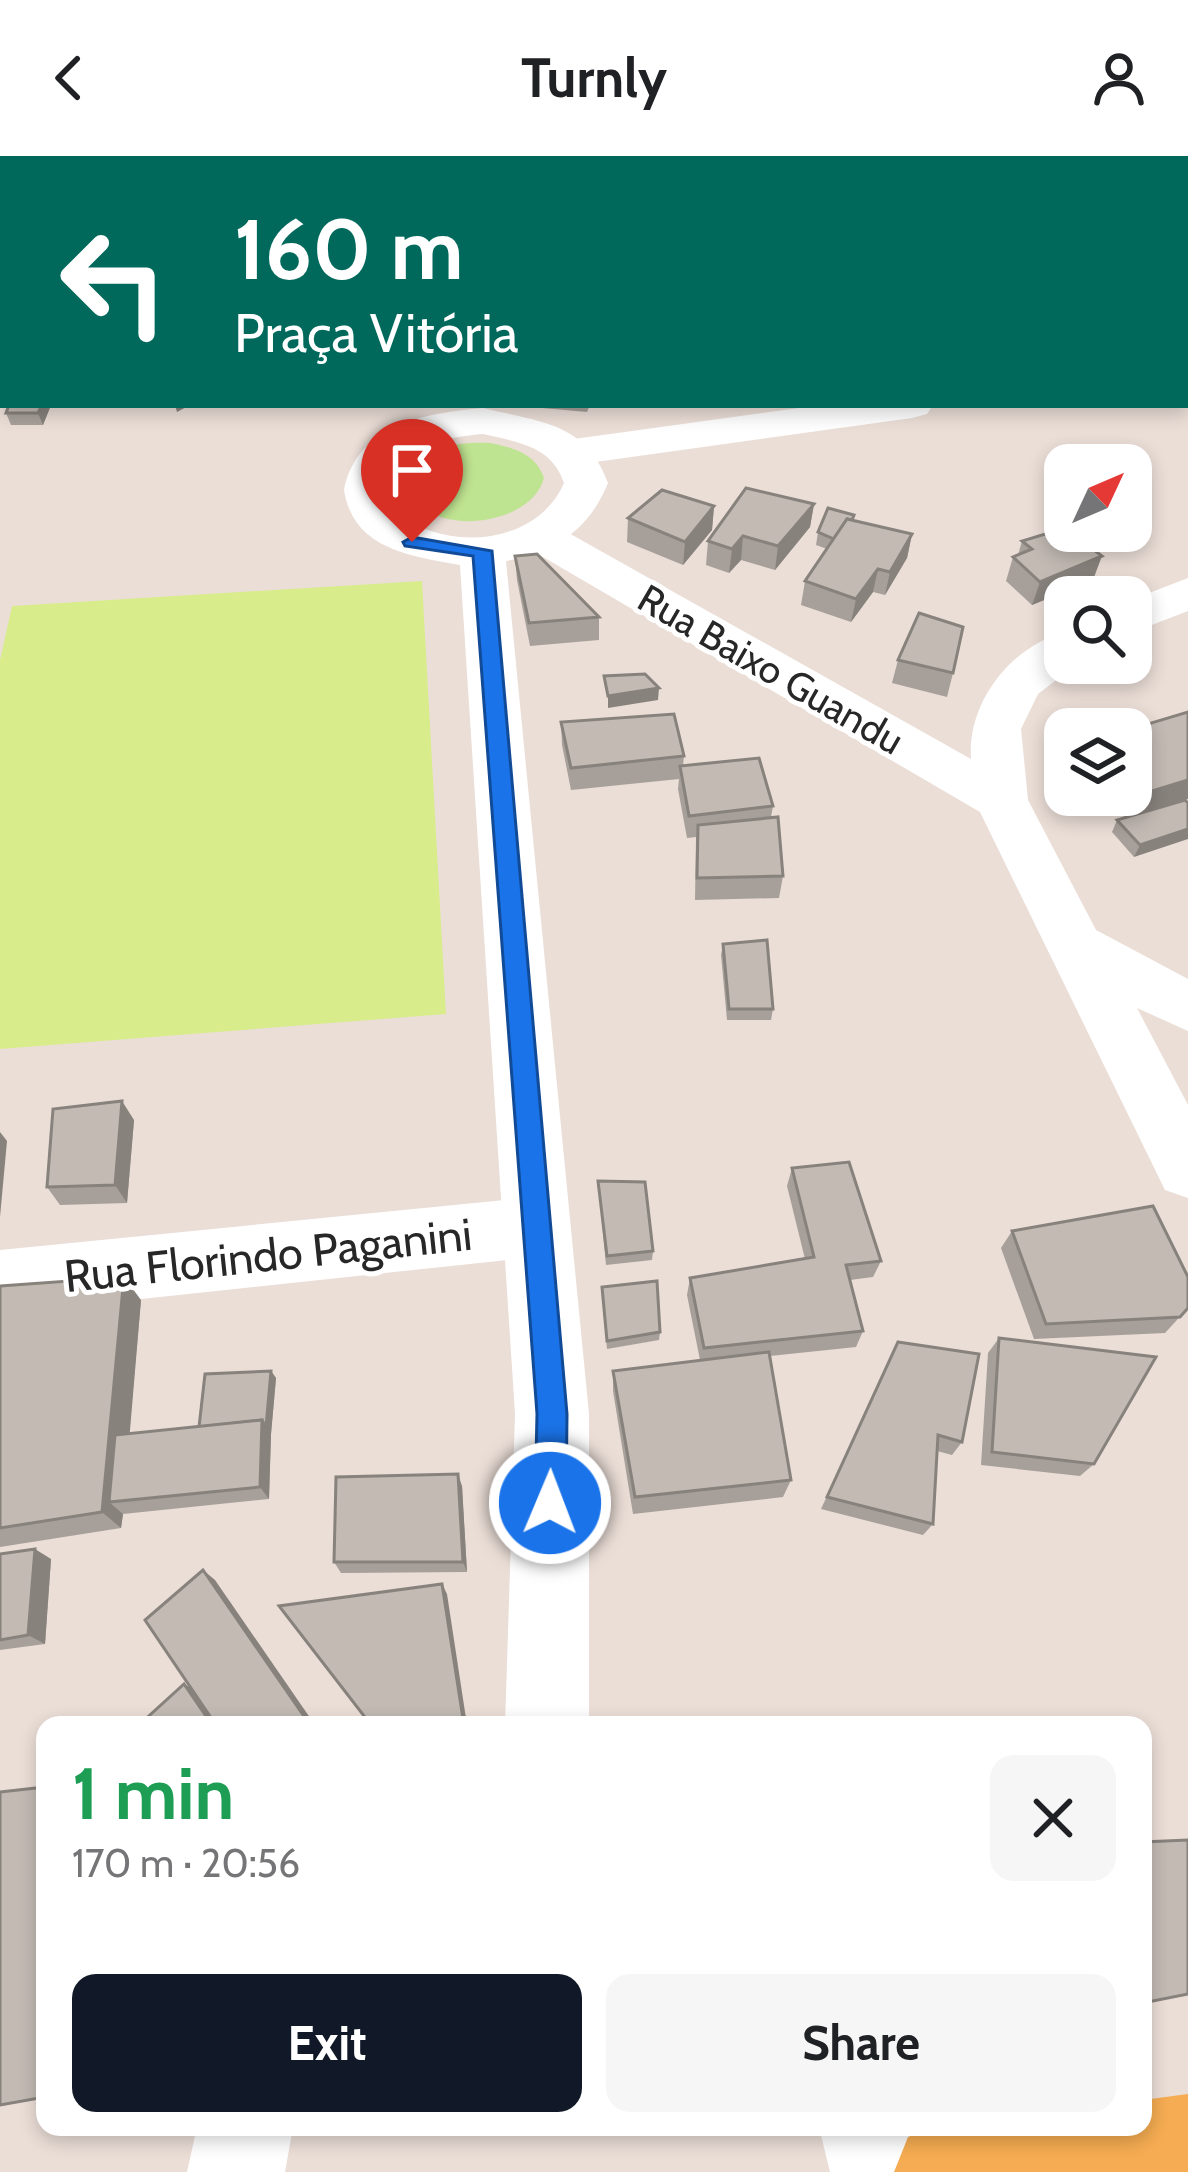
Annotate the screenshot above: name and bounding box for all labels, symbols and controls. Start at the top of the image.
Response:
icon: back [36,45,102,111]
text: Turnly [521,45,667,111]
icon: person [1086,45,1152,111]
text: 160 m [234,198,463,300]
icon: left [36,204,192,360]
text: Praça Vitória [234,300,519,366]
pin [361,419,463,542]
icon: arrive [379,437,445,503]
north arrow [1044,444,1152,552]
map controls [1044,444,1152,816]
street label: Rua Baixo Guandu [630,574,912,764]
button: search [1044,576,1152,684]
button: layers [1044,708,1152,816]
street label: Rua Florindo Paganini [62,1207,474,1303]
position arrow [487,1440,613,1566]
text: 1 min [72,1750,234,1837]
button: close [990,1755,1116,1881]
text: 170 m · 20:56 [72,1839,300,1887]
button: Exit [72,1974,582,2112]
button: Share [606,1974,1116,2112]

